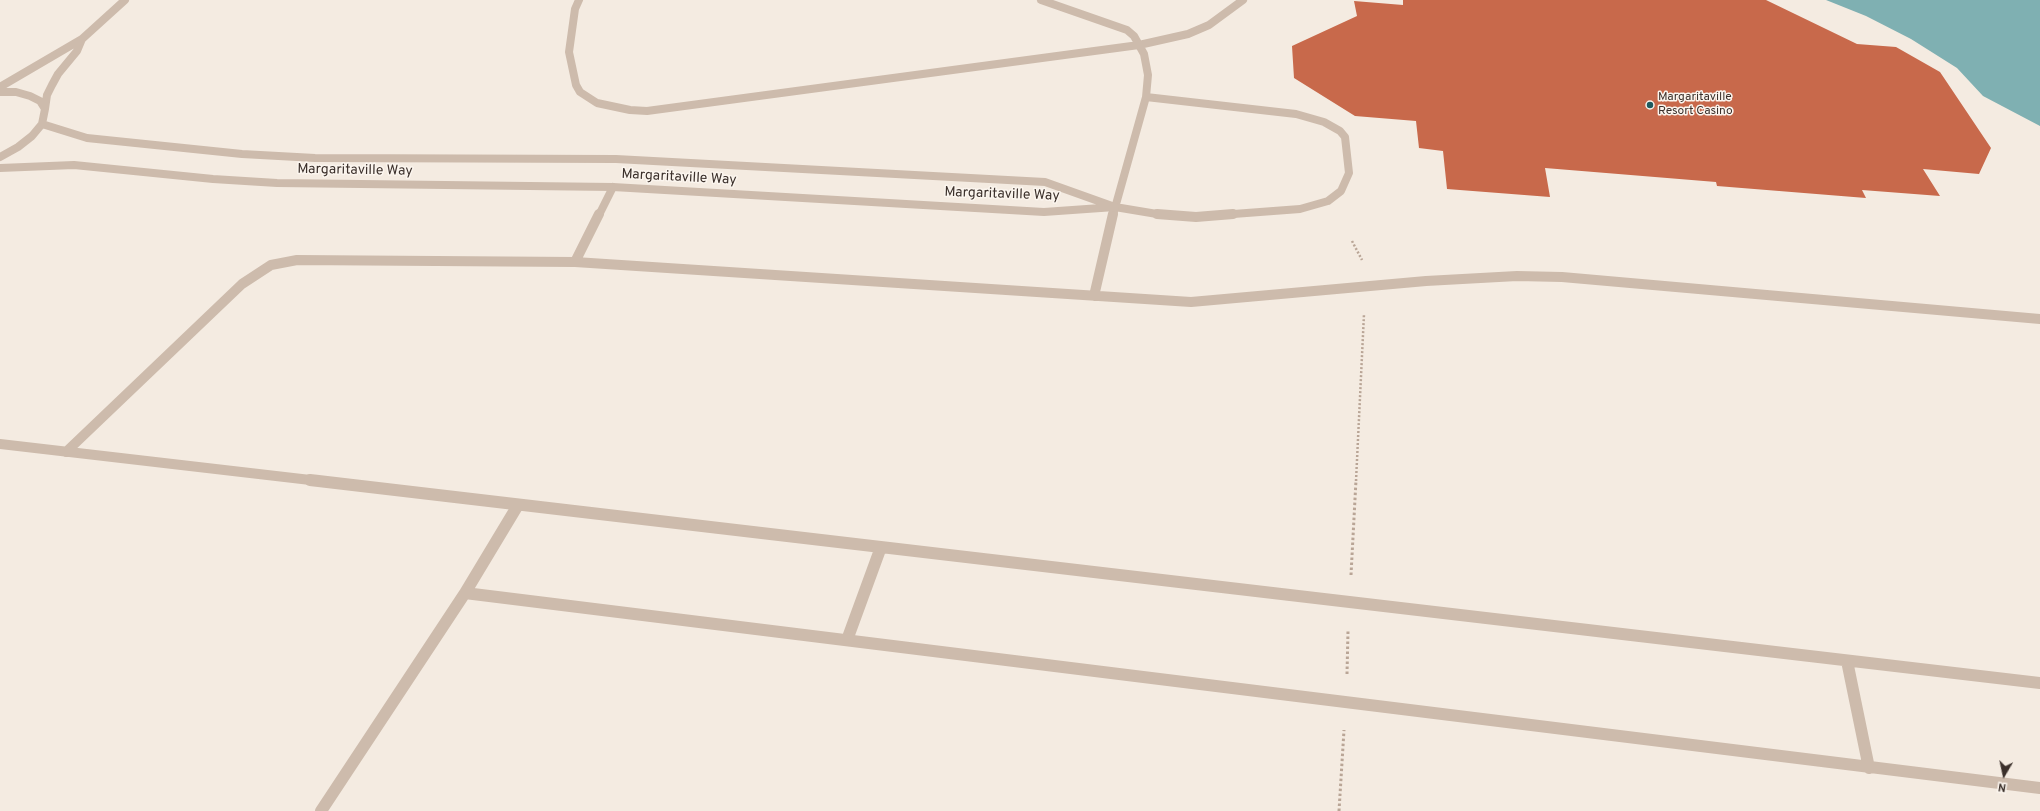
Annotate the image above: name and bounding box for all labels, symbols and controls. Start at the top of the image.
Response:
place label: Margaritaville Resort Casino [1658,91,1733,119]
marker: Margaritaville Resort Casino [1645,100,1655,110]
street label: Margaritaville Way [297,162,413,180]
street label: Margaritaville Way [621,167,737,189]
street label: Margaritaville Way [944,185,1060,205]
north arrow [1984,755,2024,795]
text: N [1997,779,2007,794]

